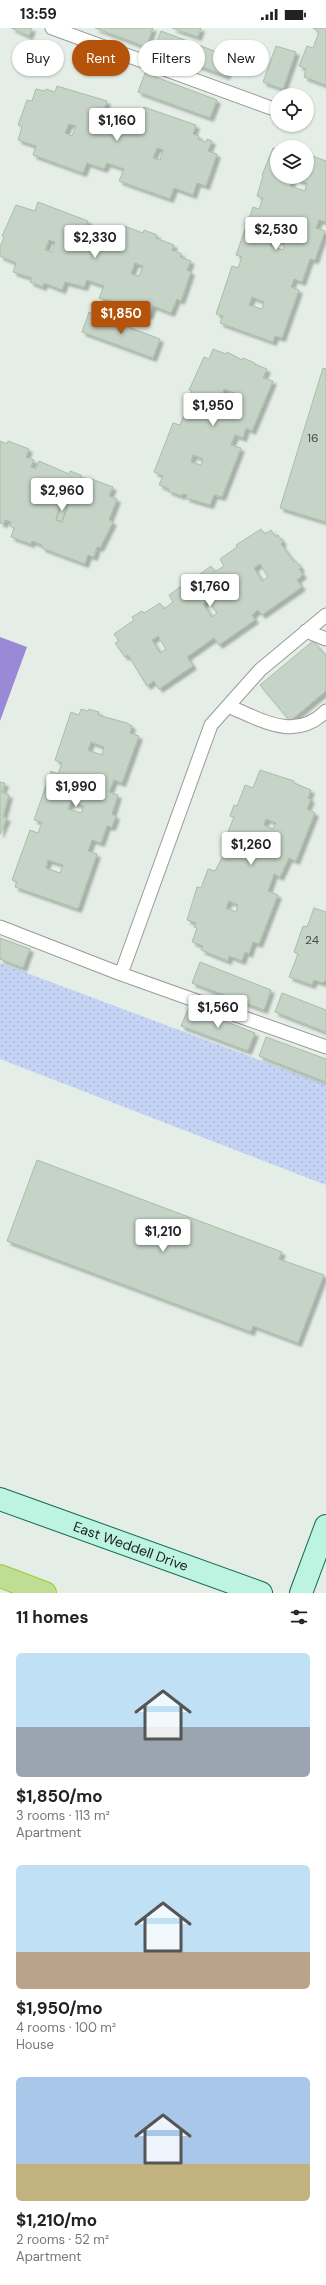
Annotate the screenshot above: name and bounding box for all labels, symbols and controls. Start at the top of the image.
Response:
text: 13:59 [20,4,57,24]
chip: Buy [12,40,64,76]
chip: Rent [72,40,130,76]
chip: Filters [138,40,205,76]
chip: New [213,40,269,76]
map controls [270,88,314,184]
button: locate [270,88,314,132]
pin: $1,160 [84,108,150,142]
text: $1,160 [98,112,136,129]
button: layers [270,140,314,184]
pin: $2,530 [243,217,309,251]
text: $2,530 [254,221,298,238]
pin: $2,330 [62,225,128,259]
text: $2,330 [73,229,117,246]
pin: $1,850 [88,301,154,335]
text: $1,850 [100,305,142,322]
pin: $1,950 [180,393,246,427]
text: $1,950 [192,397,234,414]
house number: 16 [307,430,319,446]
pin: $2,960 [29,478,95,512]
text: $2,960 [40,482,84,499]
pin: $1,760 [177,574,243,608]
text: $1,760 [190,578,230,595]
pin: $1,990 [43,774,109,808]
text: $1,990 [55,778,97,795]
pin: $1,260 [218,832,284,866]
text: $1,260 [231,836,271,853]
house number: 24 [305,932,319,948]
pin: $1,560 [185,995,251,1029]
text: $1,560 [197,999,239,1016]
pin: $1,210 [130,1219,196,1253]
text: $1,210 [144,1223,182,1240]
street label: East Weddell Drive [71,1517,191,1575]
text: 11 homes [16,1606,89,1628]
icon: filters [288,1606,310,1628]
icon: home [127,1679,199,1751]
text: $1,850/mo [16,1785,103,1807]
text: 3 rooms · 113 m² [16,1807,110,1824]
text: Apartment [16,1824,81,1841]
icon: home [127,1891,199,1963]
text: $1,950/mo [16,1997,103,2019]
text: 4 rooms · 100 m² [16,2019,116,2036]
text: House [16,2036,54,2053]
icon: home [127,2103,199,2175]
text: $1,210/mo [16,2209,97,2231]
text: 2 rooms · 52 m² [16,2231,109,2248]
text: Apartment [16,2248,81,2265]

